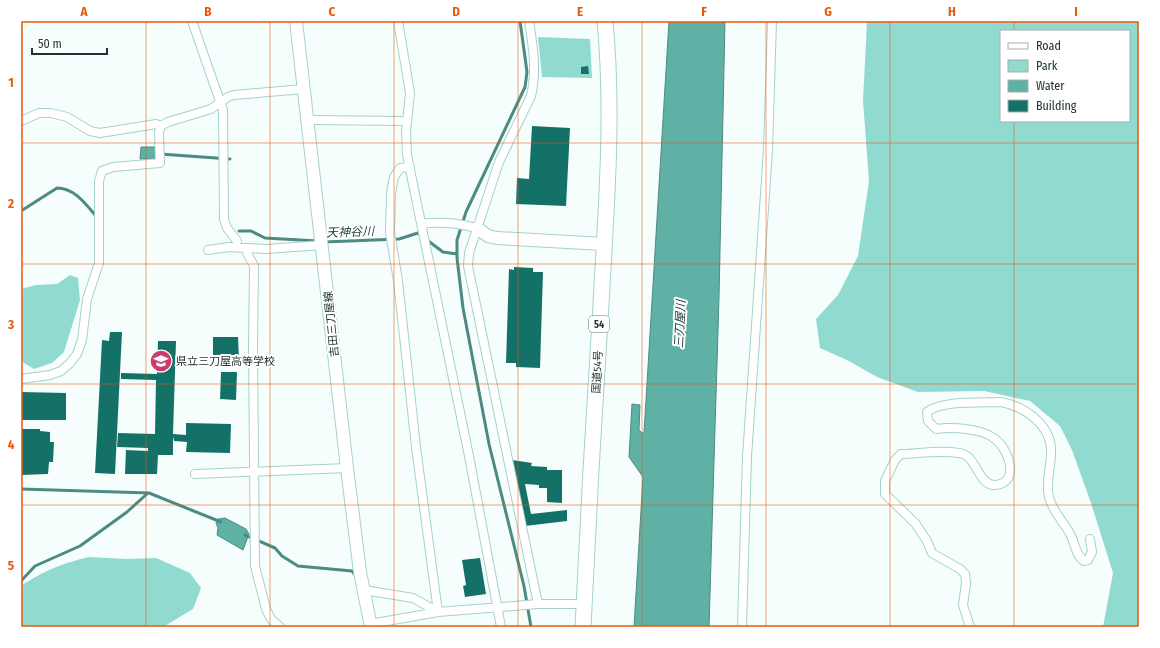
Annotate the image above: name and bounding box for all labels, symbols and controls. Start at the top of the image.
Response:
text: A [79,4,88,19]
text: B [204,4,212,19]
text: C [329,4,336,19]
text: D [452,4,460,19]
text: E [577,4,583,19]
text: F [701,4,707,19]
text: G [824,4,832,19]
text: H [948,4,956,19]
text: I [1074,4,1078,19]
scale bar [32,30,107,56]
legend [1000,30,1130,122]
text: 50 m [38,37,62,51]
text: Road [1036,39,1061,53]
text: Park [1036,59,1058,73]
text: 1 [8,75,14,90]
text: Water [1036,79,1065,93]
text: Building [1036,99,1077,113]
text: 2 [7,196,14,211]
water label: 天神谷川 [326,224,376,240]
street label: 吉田三刀屋線 [322,290,341,357]
water label: 三刀屋川 [672,298,688,348]
road number: 54 [589,316,609,332]
text: 3 [7,317,14,332]
school or university icon: 県立三刀屋高等学校 [148,348,174,374]
street label: 国道54号 [590,350,605,394]
place label: 県立三刀屋高等学校 [176,355,275,368]
text: 4 [8,437,15,452]
text: 5 [8,558,14,573]

